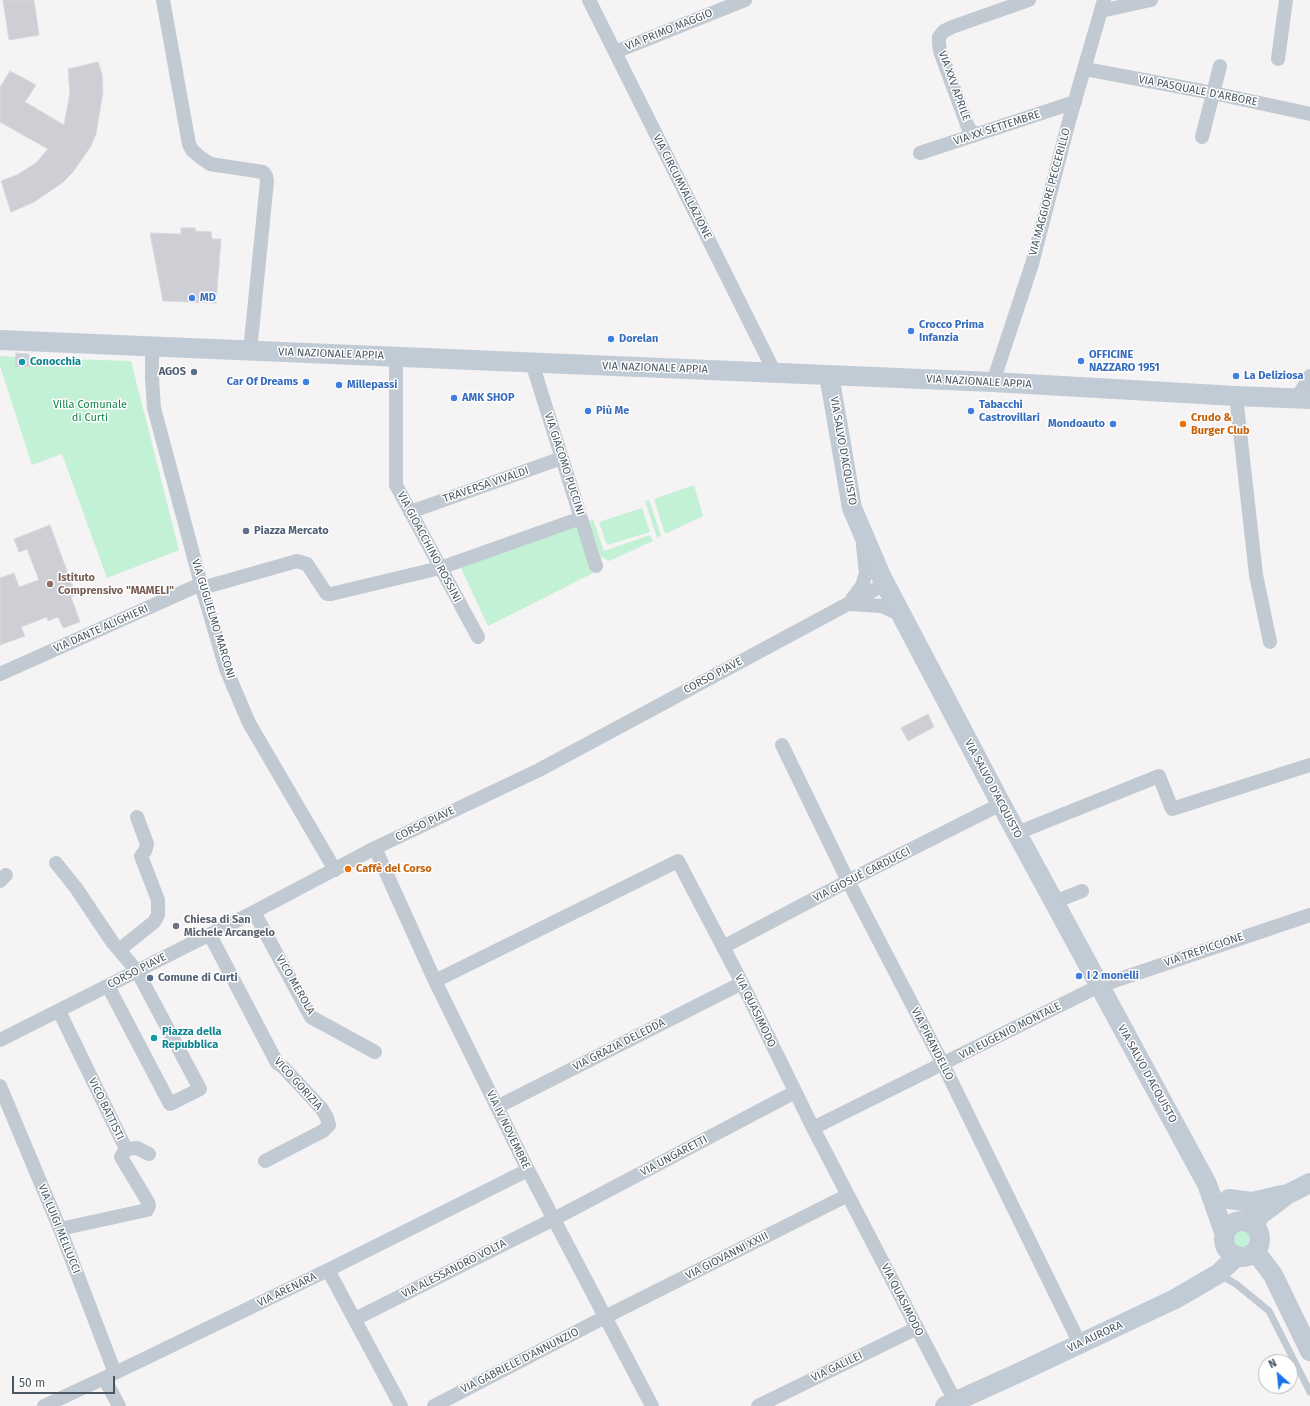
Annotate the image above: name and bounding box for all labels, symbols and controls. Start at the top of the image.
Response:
street label: VIA PRIMO MAGGIO [623,6,715,54]
street label: VIA XXV APRILE [935,49,973,123]
street label: VIA PASQUALE D'ARBORE [1137,73,1259,109]
street label: VIA XX SETTEMBRE [952,108,1042,148]
street label: VIA MAGGIORE PECCERILLO [1027,127,1073,257]
street label: VIA CIRCUMVALLAZIONE [650,132,714,242]
place label: MD [200,291,216,305]
marker: MD [187,293,197,303]
place label: Crocco Prima Infanzia [919,318,984,344]
marker: Crocco Prima Infanzia [906,326,916,336]
place label: Dorelan [619,332,658,346]
marker: Dorelan [606,334,616,344]
street label: VIA NAZIONALE APPIA [278,346,384,362]
place label: OFFICINE NAZZARO 1951 [1089,348,1160,374]
place label: Conocchia [30,355,81,369]
marker: OFFICINE NAZZARO 1951 [1076,356,1086,366]
marker: Conocchia [17,357,27,367]
street label: VIA NAZIONALE APPIA [602,360,708,376]
place label: AGOS [159,365,186,379]
marker: AGOS [189,367,199,377]
place label: La Deliziosa [1244,369,1304,383]
marker: La Deliziosa [1231,371,1241,381]
street label: VIA NAZIONALE APPIA [926,373,1032,391]
place label: Car Of Dreams [227,375,298,389]
marker: Car Of Dreams [301,377,311,387]
place label: Millepassi [347,378,397,392]
marker: Millepassi [334,380,344,390]
place label: AMK SHOP [462,391,515,405]
marker: AMK SHOP [449,393,459,403]
street label: VIA SALVO D'ACQUISTO [827,396,859,506]
park label: Villa Comunale di Curti [53,398,127,424]
place label: Tabacchi Castrovillari [979,398,1040,424]
place label: Più Me [596,404,629,418]
marker: Più Me [583,406,593,416]
marker: Tabacchi Castrovillari [966,406,976,416]
street label: VIA GIACOMO PUCCINI [541,411,587,517]
place label: Crudo & Burger Club [1191,411,1250,437]
place label: Mondoauto [1048,417,1105,431]
marker: Mondoauto [1108,419,1118,429]
marker: Crudo & Burger Club [1178,419,1188,429]
street label: TRAVERSA VIVALDI [441,464,531,506]
street label: VIA GIOACCHINO ROSSINI [394,489,464,605]
place label: Piazza Mercato [254,524,329,538]
marker: Piazza Mercato [241,526,251,536]
street label: VIA GUGLIELMO MARCONI [188,558,238,680]
place label: Istituto Comprensivo "MAMELI" [58,571,174,597]
marker: Istituto Comprensivo "MAMELI" [45,579,55,589]
street label: VIA DANTE ALIGHIERI [52,602,150,656]
street label: CORSO PIAVE [681,655,745,697]
street label: VIA SALVO D'ACQUISTO [961,737,1025,841]
street label: CORSO PIAVE [393,804,457,844]
street label: VIA GIOSUÈ CARDUCCI [811,845,913,905]
place label: Caffè del Corso [356,862,432,876]
marker: Caffè del Corso [343,864,353,874]
place label: Chiesa di San Michele Arcangelo [184,913,275,939]
marker: Chiesa di San Michele Arcangelo [171,921,181,931]
street label: VIA TREPICCIONE [1163,930,1245,970]
street label: CORSO PIAVE [105,950,169,992]
street label: VICO MEROLA [273,953,317,1017]
place label: I 2 monelli [1087,969,1139,983]
place label: Comune di Curti [158,971,238,985]
marker: I 2 monelli [1074,971,1084,981]
street label: VIA QUASIMODO [732,972,778,1050]
marker: Comune di Curti [145,973,155,983]
street label: VIA EUGENIO MONTALE [957,1000,1063,1062]
street label: VIA PIRANDELLO [908,1005,956,1083]
street label: VIA GRAZIA DELEDDA [571,1016,667,1074]
street label: VIA SALVO D'ACQUISTO [1115,1023,1179,1125]
place label: Piazza della Repubblica [162,1025,221,1051]
marker: Piazza della Repubblica [149,1033,159,1043]
street label: VICO GORIZIA [271,1055,325,1113]
street label: VICO BATTISTI [85,1076,127,1142]
street label: VIA IV NOVEMBRE [483,1089,533,1171]
street label: VIA UNGARETTI [638,1133,710,1179]
street label: VIA LUIGI MELLUCCI [35,1182,83,1276]
street label: VIA GIOVANNI XXIII [683,1229,771,1283]
street label: VIA ALESSANDRO VOLTA [400,1237,508,1301]
street label: VIA QUASIMODO [878,1262,926,1338]
street label: VIA ARENARA [255,1270,319,1310]
street label: VIA AURORA [1065,1319,1125,1355]
street label: VIA GABRIELE D'ANNUNZIO [459,1326,581,1396]
street label: VIA GALILEI [809,1349,865,1385]
north arrow [1258,1354,1298,1394]
text: N [1267,1356,1279,1371]
scale bar [14,1368,117,1394]
text: 50 m [19,1376,45,1390]

